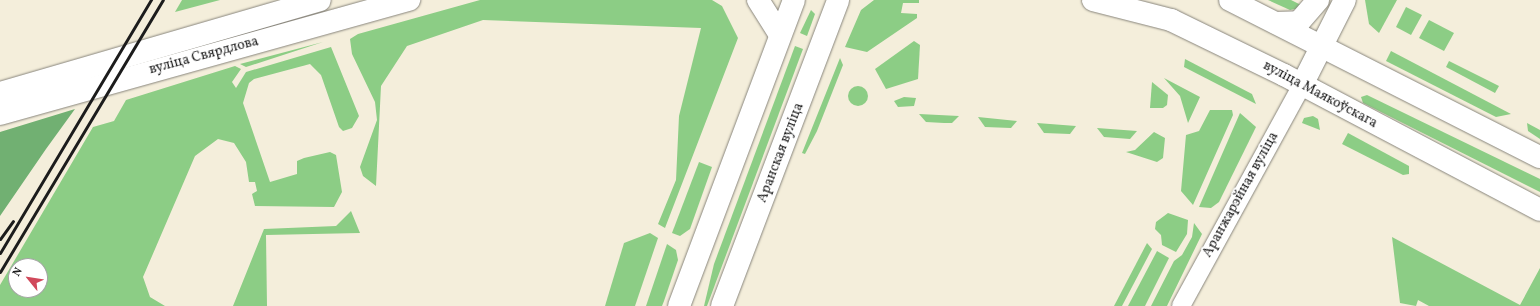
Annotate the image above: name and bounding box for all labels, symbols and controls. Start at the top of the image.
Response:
street label: вуліца Свярдлова [147,33,261,79]
street label: вуліца Маякоўскага [1260,58,1380,132]
street label: Аранская вуліца [754,101,808,205]
street label: Аранжарэйная вуліца [1200,129,1282,261]
north arrow [8,258,48,298]
text: N [10,265,27,279]

